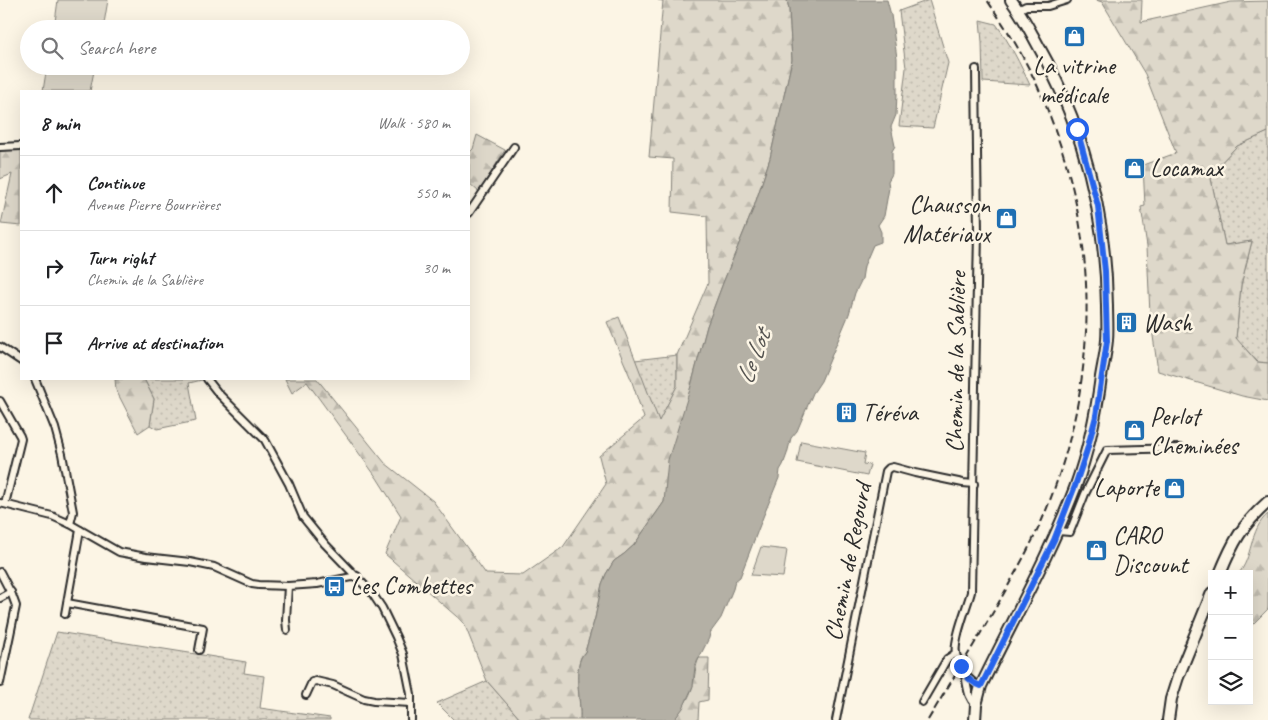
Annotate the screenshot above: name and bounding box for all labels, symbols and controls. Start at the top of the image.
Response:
search box [20,20,470,75]
shop icon: La vitrine médicale [1062,25,1086,49]
icon: search [38,34,66,62]
text: Search here [78,36,155,60]
place label: La vitrine médicale [1033,50,1117,111]
text: 8 min [40,110,80,136]
text: Walk · 580 m [378,113,450,133]
route start [1066,118,1089,141]
place label: Locamax [1150,152,1225,184]
shop icon: Locamax [1122,156,1146,180]
text: Continue [87,171,144,195]
icon: ahead [40,179,68,207]
text: 550 m [416,183,450,203]
place label: Chausson Matériaux [903,189,992,250]
text: Avenue Pierre Bourrières [87,195,220,215]
shop icon: Chausson Matériaux [994,207,1018,231]
text: Turn right [87,246,154,270]
icon: right [40,254,68,282]
text: 30 m [423,258,450,278]
street label: Chemin de la Sablière [938,269,974,453]
text: Chemin de la Sablière [87,270,203,290]
place label: Wash [1143,307,1193,339]
building icon: Wash [1115,311,1139,335]
water label: Le Lot [728,321,780,388]
icon: arrive [40,329,68,357]
text: Arrive at destination [87,331,223,355]
place label: Téréva [862,397,920,429]
building icon: Téréva [834,401,858,425]
place label: Perlot Cheminées [1150,401,1240,462]
shop icon: Perlot Cheminées [1122,419,1146,443]
place label: Laporte [1094,472,1161,504]
street label: Chemin de Regourd [817,476,880,644]
shop icon: Laporte [1163,476,1187,500]
place label: CARO Discount [1113,520,1190,581]
shop icon: CARO Discount [1085,538,1109,562]
place label: Les Combettes [350,570,474,602]
map controls [1208,570,1253,705]
button: + [1208,570,1253,615]
bus stop icon: Les Combettes [322,574,346,598]
button: − [1208,615,1253,660]
route end [950,655,973,678]
button: layers [1208,660,1253,705]

